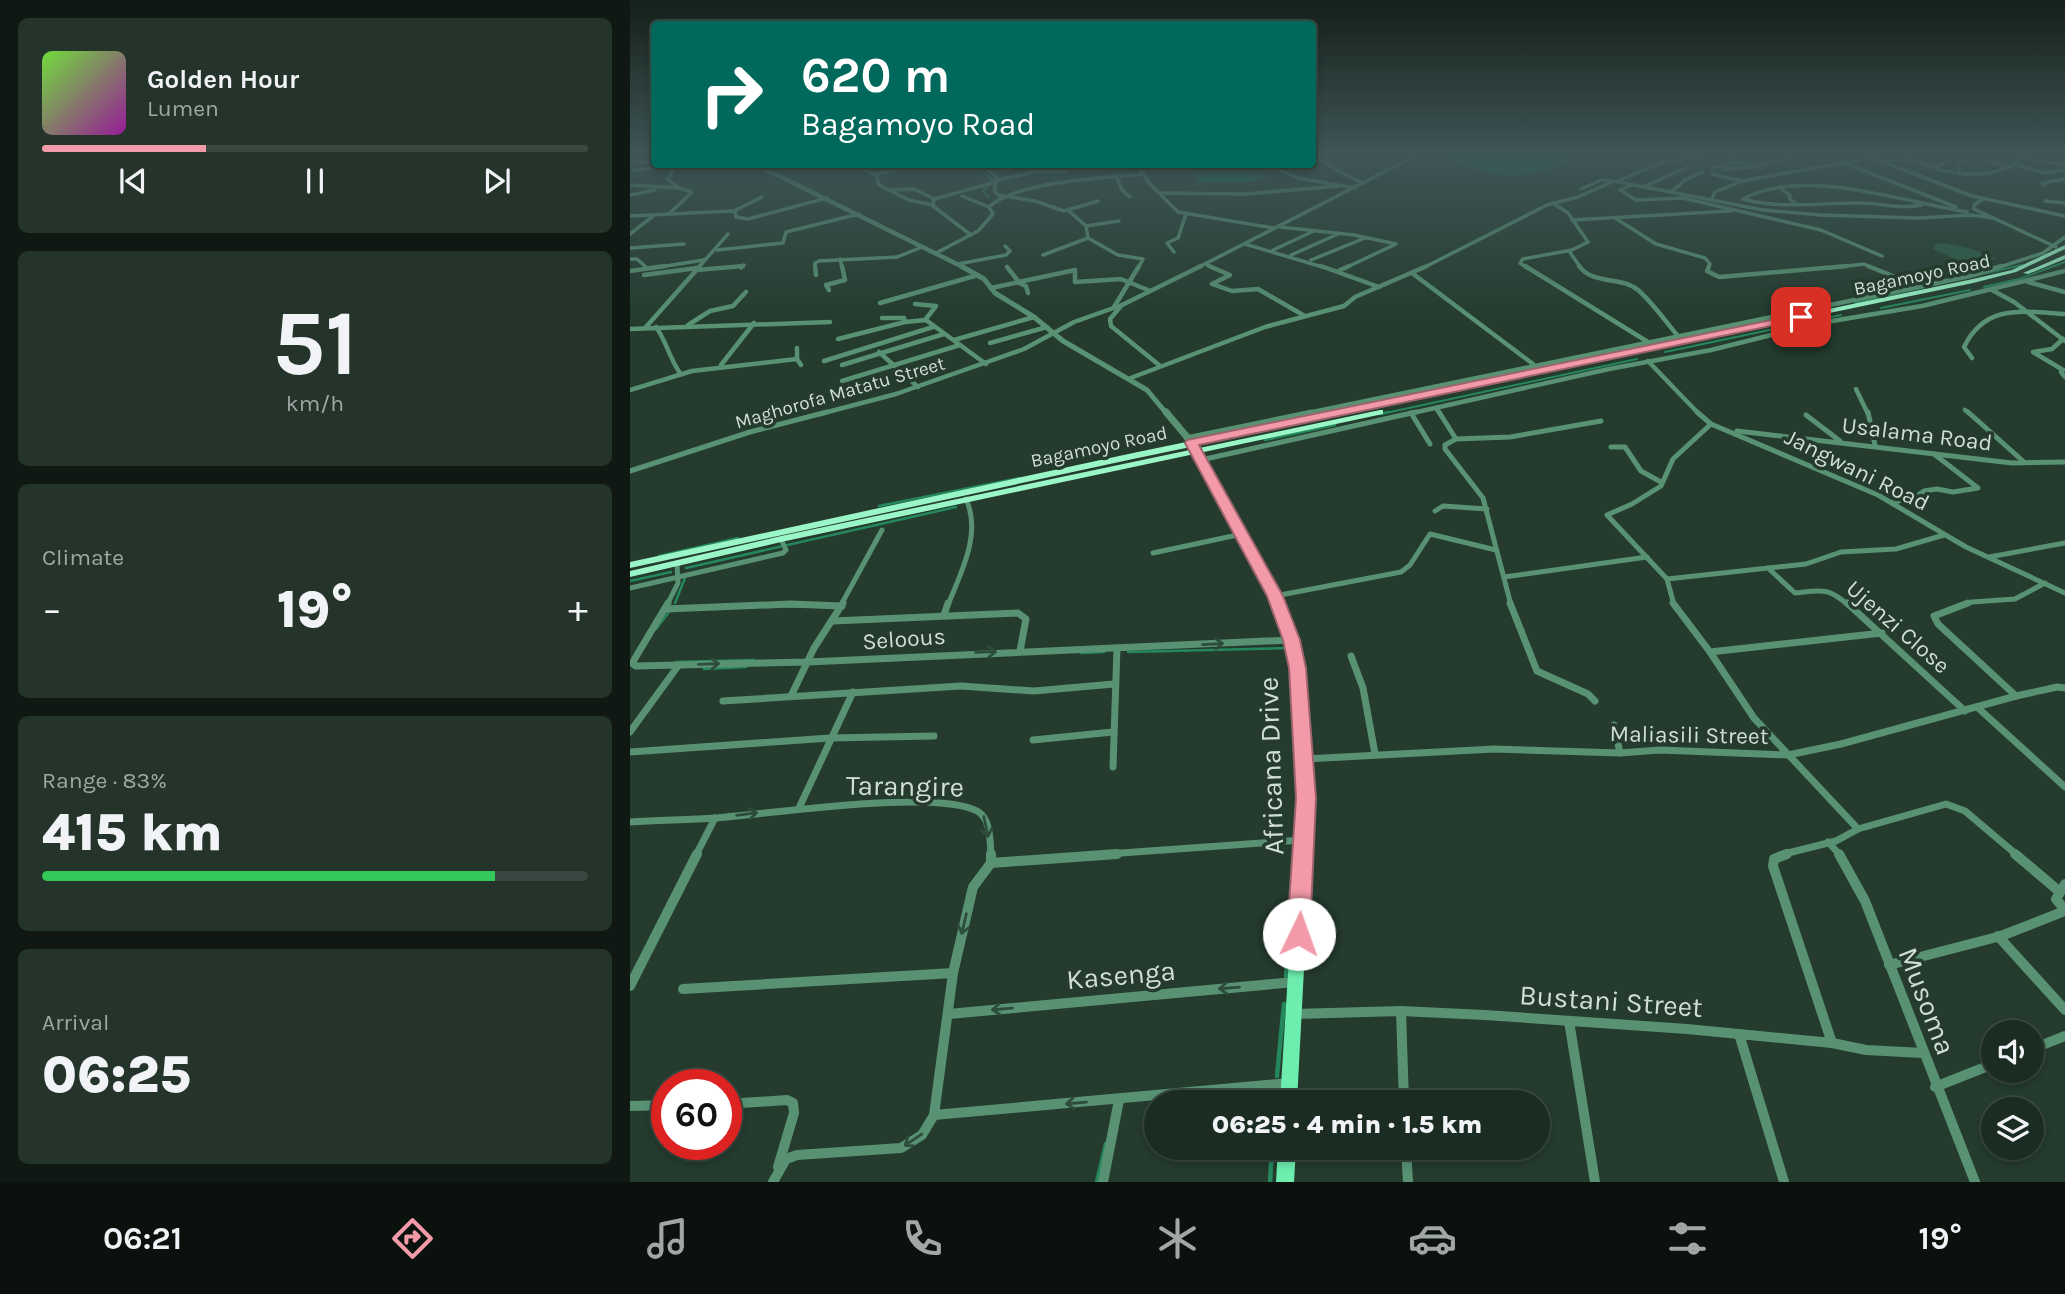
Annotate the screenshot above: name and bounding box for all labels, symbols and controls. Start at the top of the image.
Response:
text: 620 m [801,47,950,104]
icon: right [686,49,777,140]
text: Golden Hour [147,64,299,95]
text: Lumen [147,95,219,122]
text: Bagamoyo Road [801,106,1035,143]
icon: previous [114,162,152,200]
icon: pause [296,162,334,200]
icon: next [478,162,516,200]
street label: Bagamoyo Road [1852,250,1992,300]
pin [1771,287,1831,347]
text: 51 [272,291,358,397]
icon: arrive [1782,298,1820,336]
street label: Maghorofa Matatu Street [733,352,947,434]
text: km/h [286,390,344,417]
street label: Usalama Road [1840,411,1994,457]
street label: Bagamoyo Road [1029,422,1169,472]
street label: Jangwani Road [1780,423,1934,517]
text: Climate [42,544,124,571]
street label: Ujenzi Close [1841,575,1955,679]
text: 19° [277,579,353,640]
text: − [42,587,62,632]
text: + [568,587,588,632]
street label: Seloous [862,623,946,655]
one-way arrow [1201,637,1224,650]
one-way arrow [974,646,997,659]
one-way arrow [698,658,721,671]
street label: Africana Drive [1251,676,1291,856]
street label: Maliasili Street [1609,720,1769,750]
text: Range · 83% [42,767,167,794]
street label: Tarangire [846,768,964,804]
text: 415 km [42,802,223,863]
one-way arrow [735,808,758,821]
one-way arrow [980,816,993,838]
position arrow [1262,897,1336,971]
one-way arrow [957,912,971,935]
street label: Musoma [1891,943,1963,1059]
street label: Kasenga [1065,954,1177,996]
street label: Bustani Street [1518,978,1704,1024]
one-way arrow [1218,982,1240,995]
one-way arrow [991,1003,1014,1016]
text: Arrival [42,1009,109,1036]
map controls [1981,1020,2044,1160]
button: sound [1981,1020,2044,1083]
text: 06:25 [42,1044,191,1105]
speed limit sign: 60 [651,1069,742,1160]
one-way arrow [1066,1097,1088,1110]
button: layers [1981,1097,2044,1160]
text: 06:25 · 4 min · 1.5 km [1212,1109,1482,1140]
one-way arrow [904,1133,923,1148]
icon: directions [388,1214,437,1263]
icon: music [643,1214,692,1263]
icon: phone [898,1214,947,1263]
icon: climate [1153,1214,1202,1263]
icon: car [1408,1214,1457,1263]
icon: filters [1663,1214,1712,1263]
text: 06:21 [103,1220,182,1257]
text: 19° [1919,1220,1962,1257]

